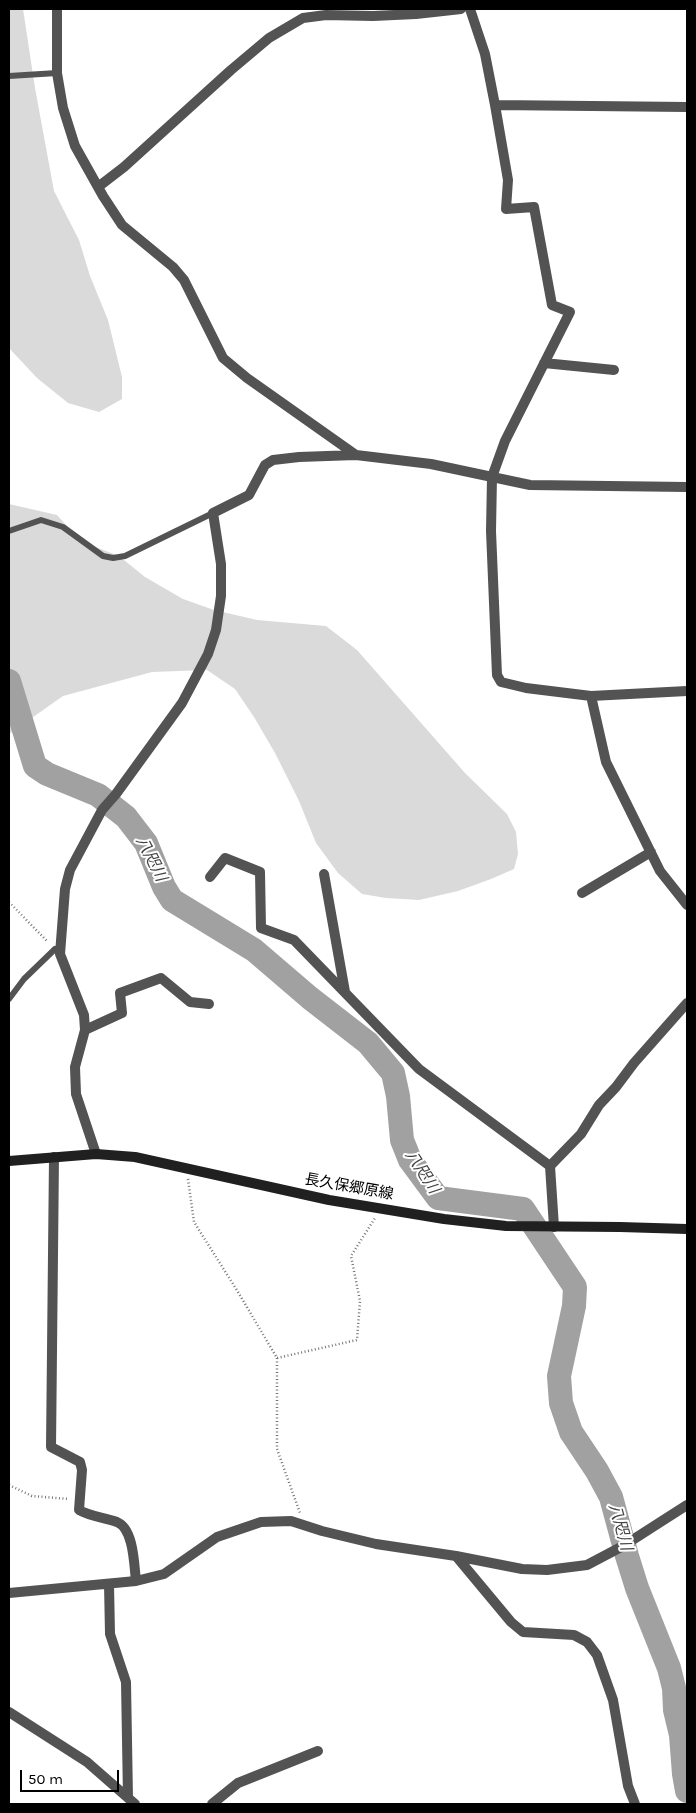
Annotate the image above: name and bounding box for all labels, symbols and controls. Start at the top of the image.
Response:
water label: 八咫川 [132,833,170,885]
water label: 八咫川 [401,1147,443,1197]
street label: 長久保郷原線 [303,1170,395,1204]
water label: 八咫川 [604,1501,636,1553]
scale bar [22,1760,121,1792]
text: 50 m [28,1770,63,1788]

